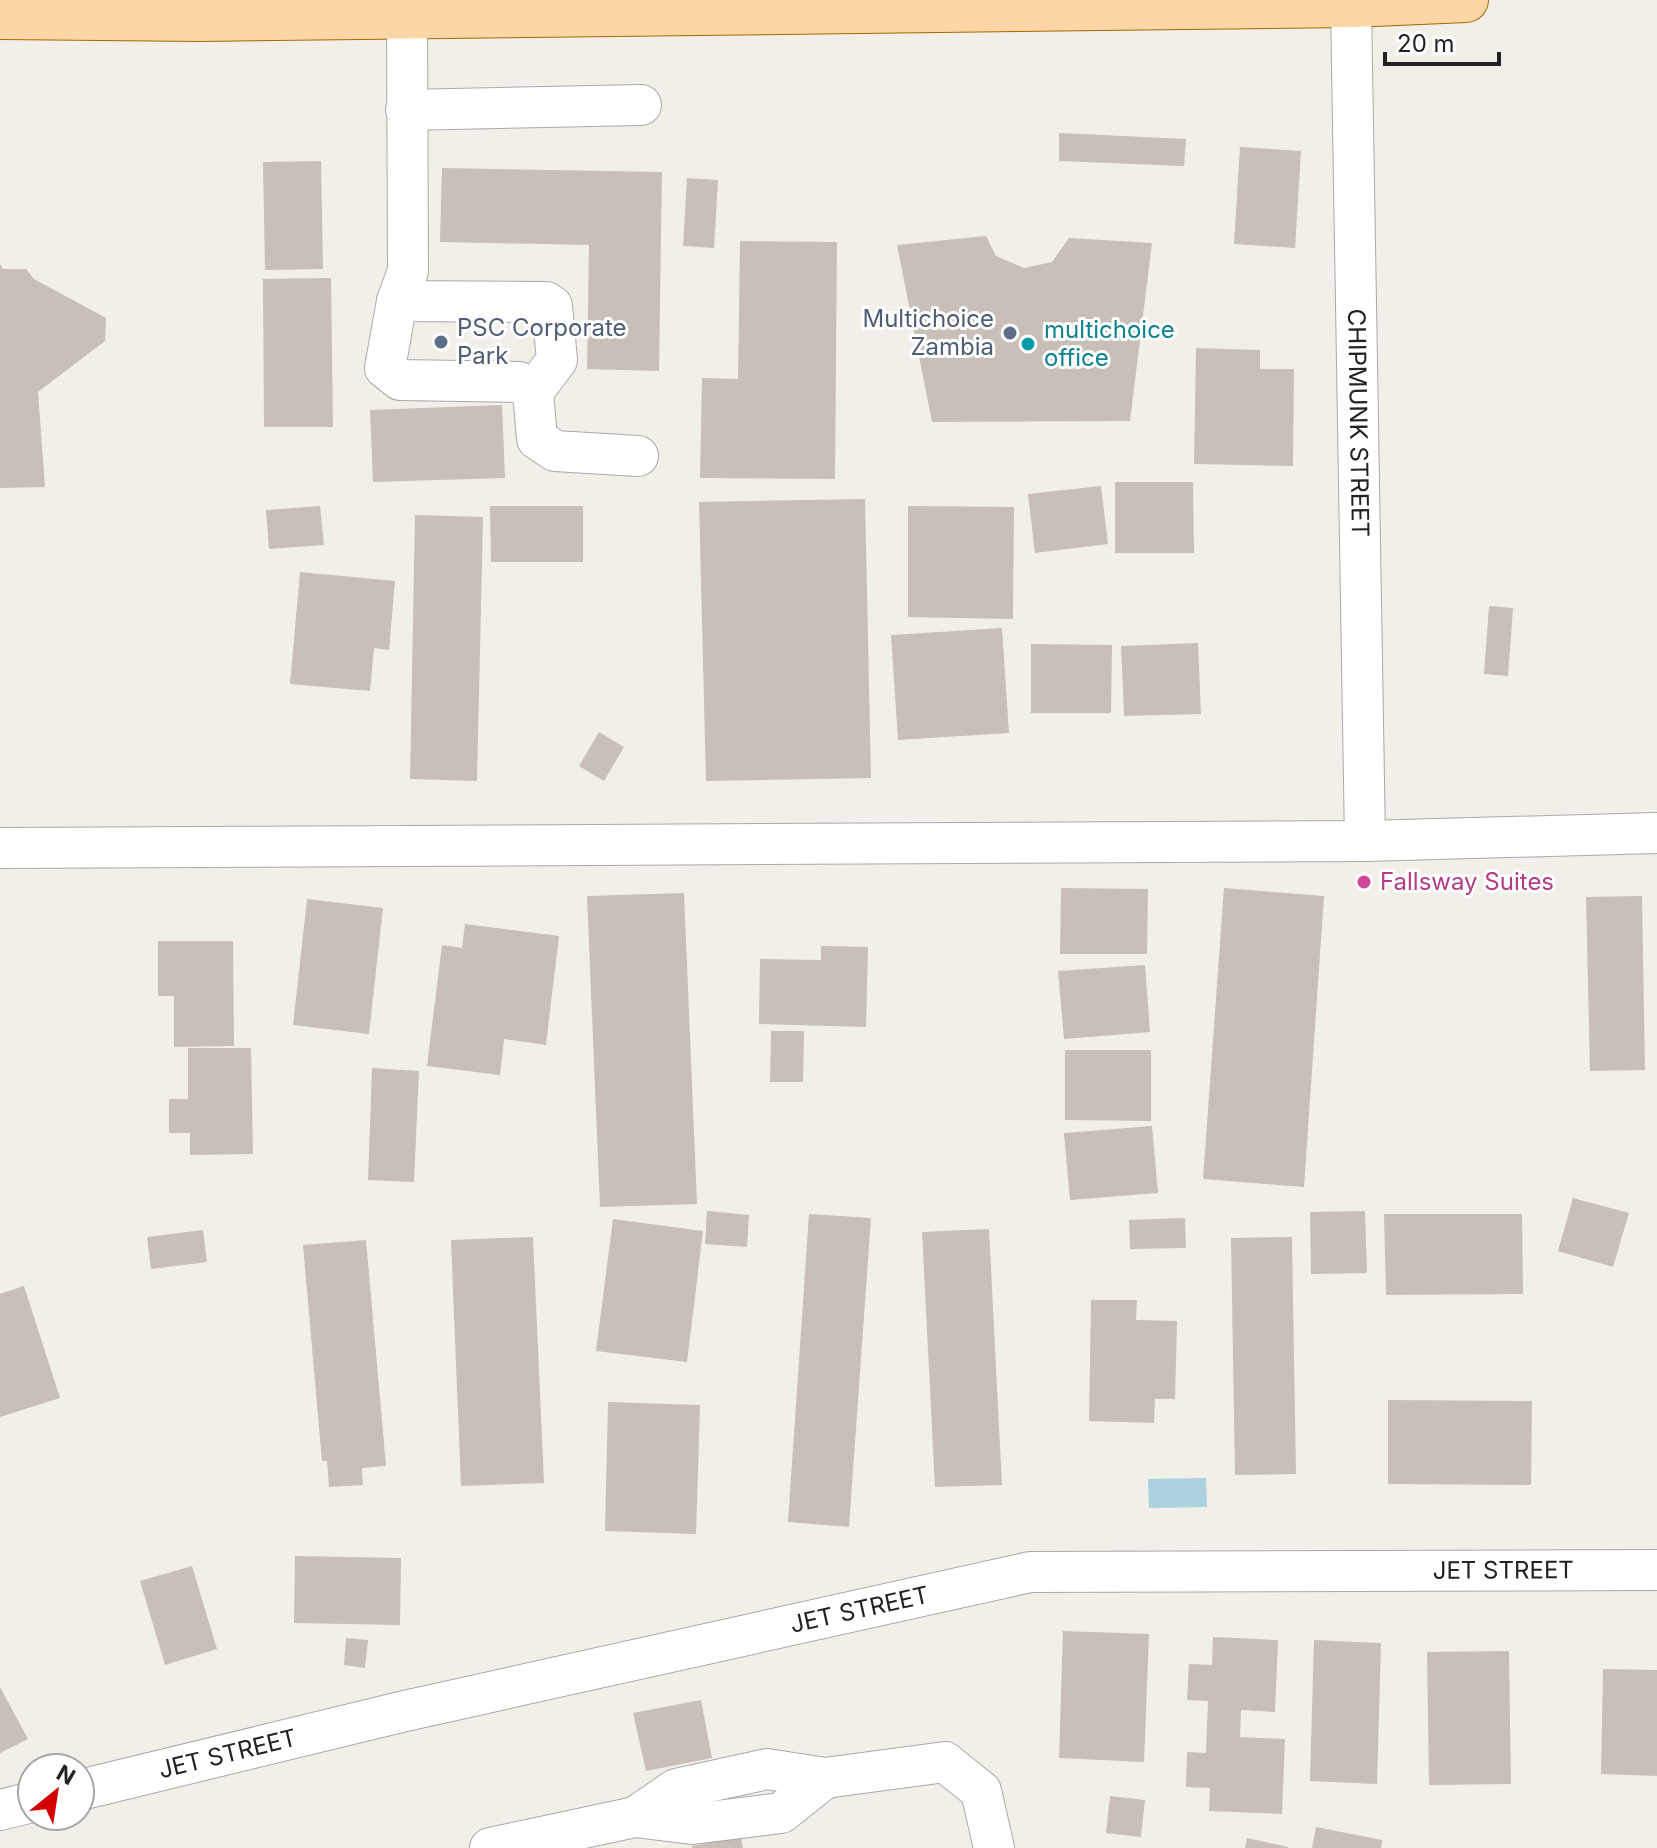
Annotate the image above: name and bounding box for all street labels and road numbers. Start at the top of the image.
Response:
street label: CHIPMUNK STREET [1342,309,1375,537]
street label: JET STREET [1433,1555,1574,1585]
street label: JET STREET [787,1580,931,1639]
street label: JET STREET [156,1723,300,1784]

